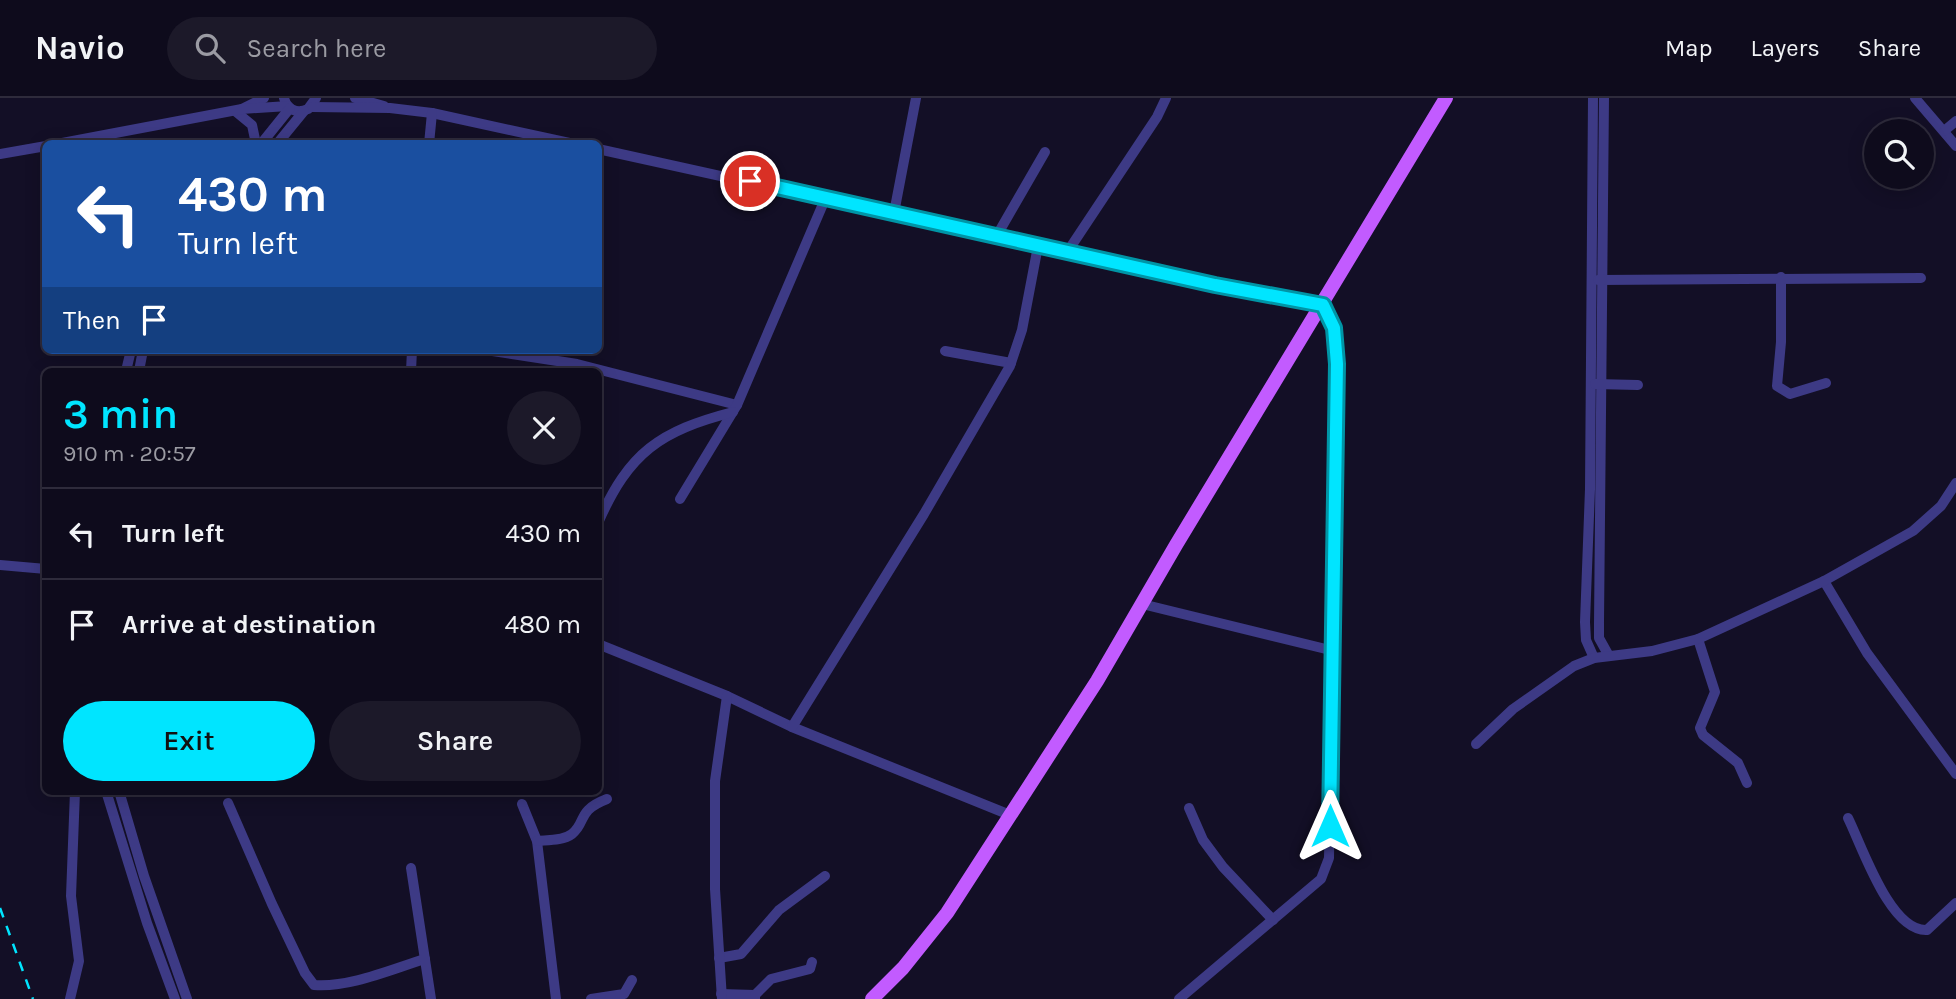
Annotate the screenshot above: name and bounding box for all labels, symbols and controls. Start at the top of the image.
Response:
search box [167,17,657,80]
text: Navio [35,29,125,67]
icon: search [191,29,229,67]
text: Search here [247,33,386,64]
text: Map [1665,34,1713,62]
text: Layers [1751,34,1820,62]
text: Share [1858,34,1921,62]
map controls [1864,119,1934,189]
button: search [1864,119,1934,189]
pin [720,151,780,211]
icon: arrive [731,162,769,200]
text: 430 m [178,166,328,223]
icon: left [63,168,154,259]
text: Turn left [178,225,298,262]
icon: arrive [135,301,173,339]
text: Then [63,305,121,336]
text: 3 min [63,389,178,439]
button: close [507,391,581,465]
text: 910 m · 20:57 [63,440,196,467]
icon: left [63,515,101,553]
text: Turn left [122,518,224,549]
text: 430 m [505,518,581,549]
icon: arrive [63,606,101,644]
text: Arrive at destination [122,609,376,640]
text: 480 m [505,609,581,640]
button: Exit [63,701,315,781]
button: Share [329,701,581,781]
position arrow [1293,789,1367,863]

